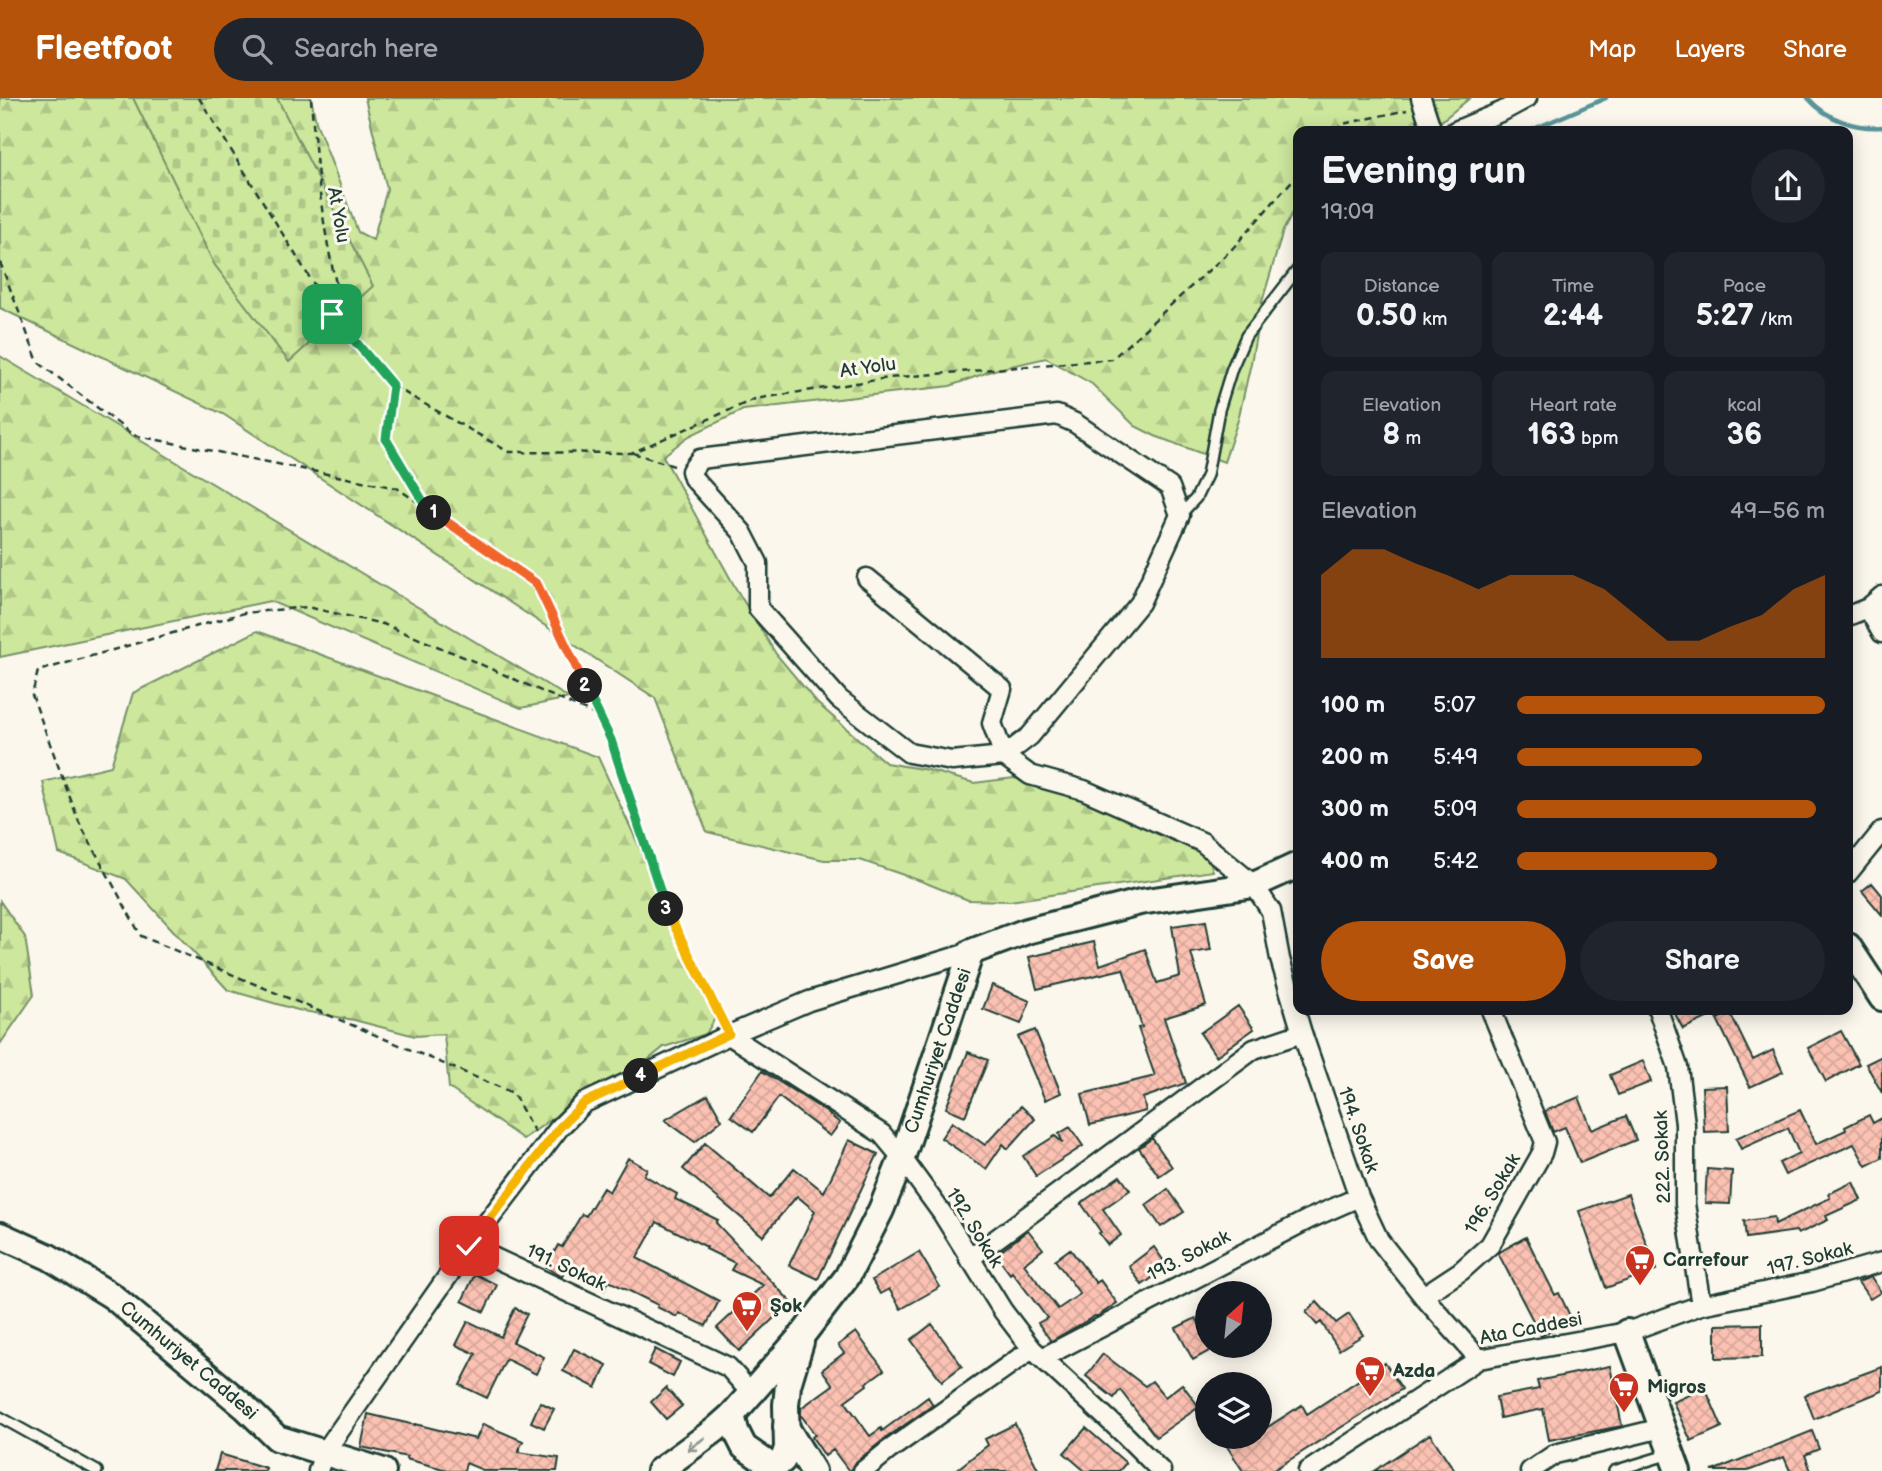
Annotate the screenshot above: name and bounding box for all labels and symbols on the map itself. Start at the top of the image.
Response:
street label: At Yolu [322,185,354,245]
pin [302,284,362,344]
street label: At Yolu [838,353,898,383]
pin: 1 [416,496,452,530]
pin: 2 [568,668,602,704]
pin: 3 [648,892,684,926]
street label: Cumhuriyet Caddesi [899,965,976,1137]
pin: 4 [624,1058,658,1094]
street label: 194. Sokak [1333,1084,1384,1177]
street label: 222. Sokak [1650,1109,1676,1204]
street label: 196. Sokak [1460,1149,1526,1238]
street label: 192. Sokak [941,1184,1008,1273]
pin [439,1216,499,1276]
street label: 193. Sokak [1144,1225,1235,1287]
street label: 197. Sokak [1765,1237,1856,1281]
street label: 191. Sokak [522,1240,610,1297]
supermarket icon: Carrefour [1623,1243,1657,1287]
place label: Carrefour [1663,1249,1749,1272]
north arrow [1195,1281,1272,1358]
supermarket icon: Şok [730,1289,764,1333]
place label: Şok [770,1295,802,1318]
street label: Cumhuriyet Caddesi [115,1296,263,1425]
street label: Ata Caddesi [1478,1308,1584,1350]
supermarket icon: Azda [1353,1354,1387,1398]
place label: Azda [1392,1360,1436,1383]
supermarket icon: Migros [1607,1370,1641,1414]
place label: Migros [1647,1376,1706,1399]
one-way arrow [687,1437,706,1451]

